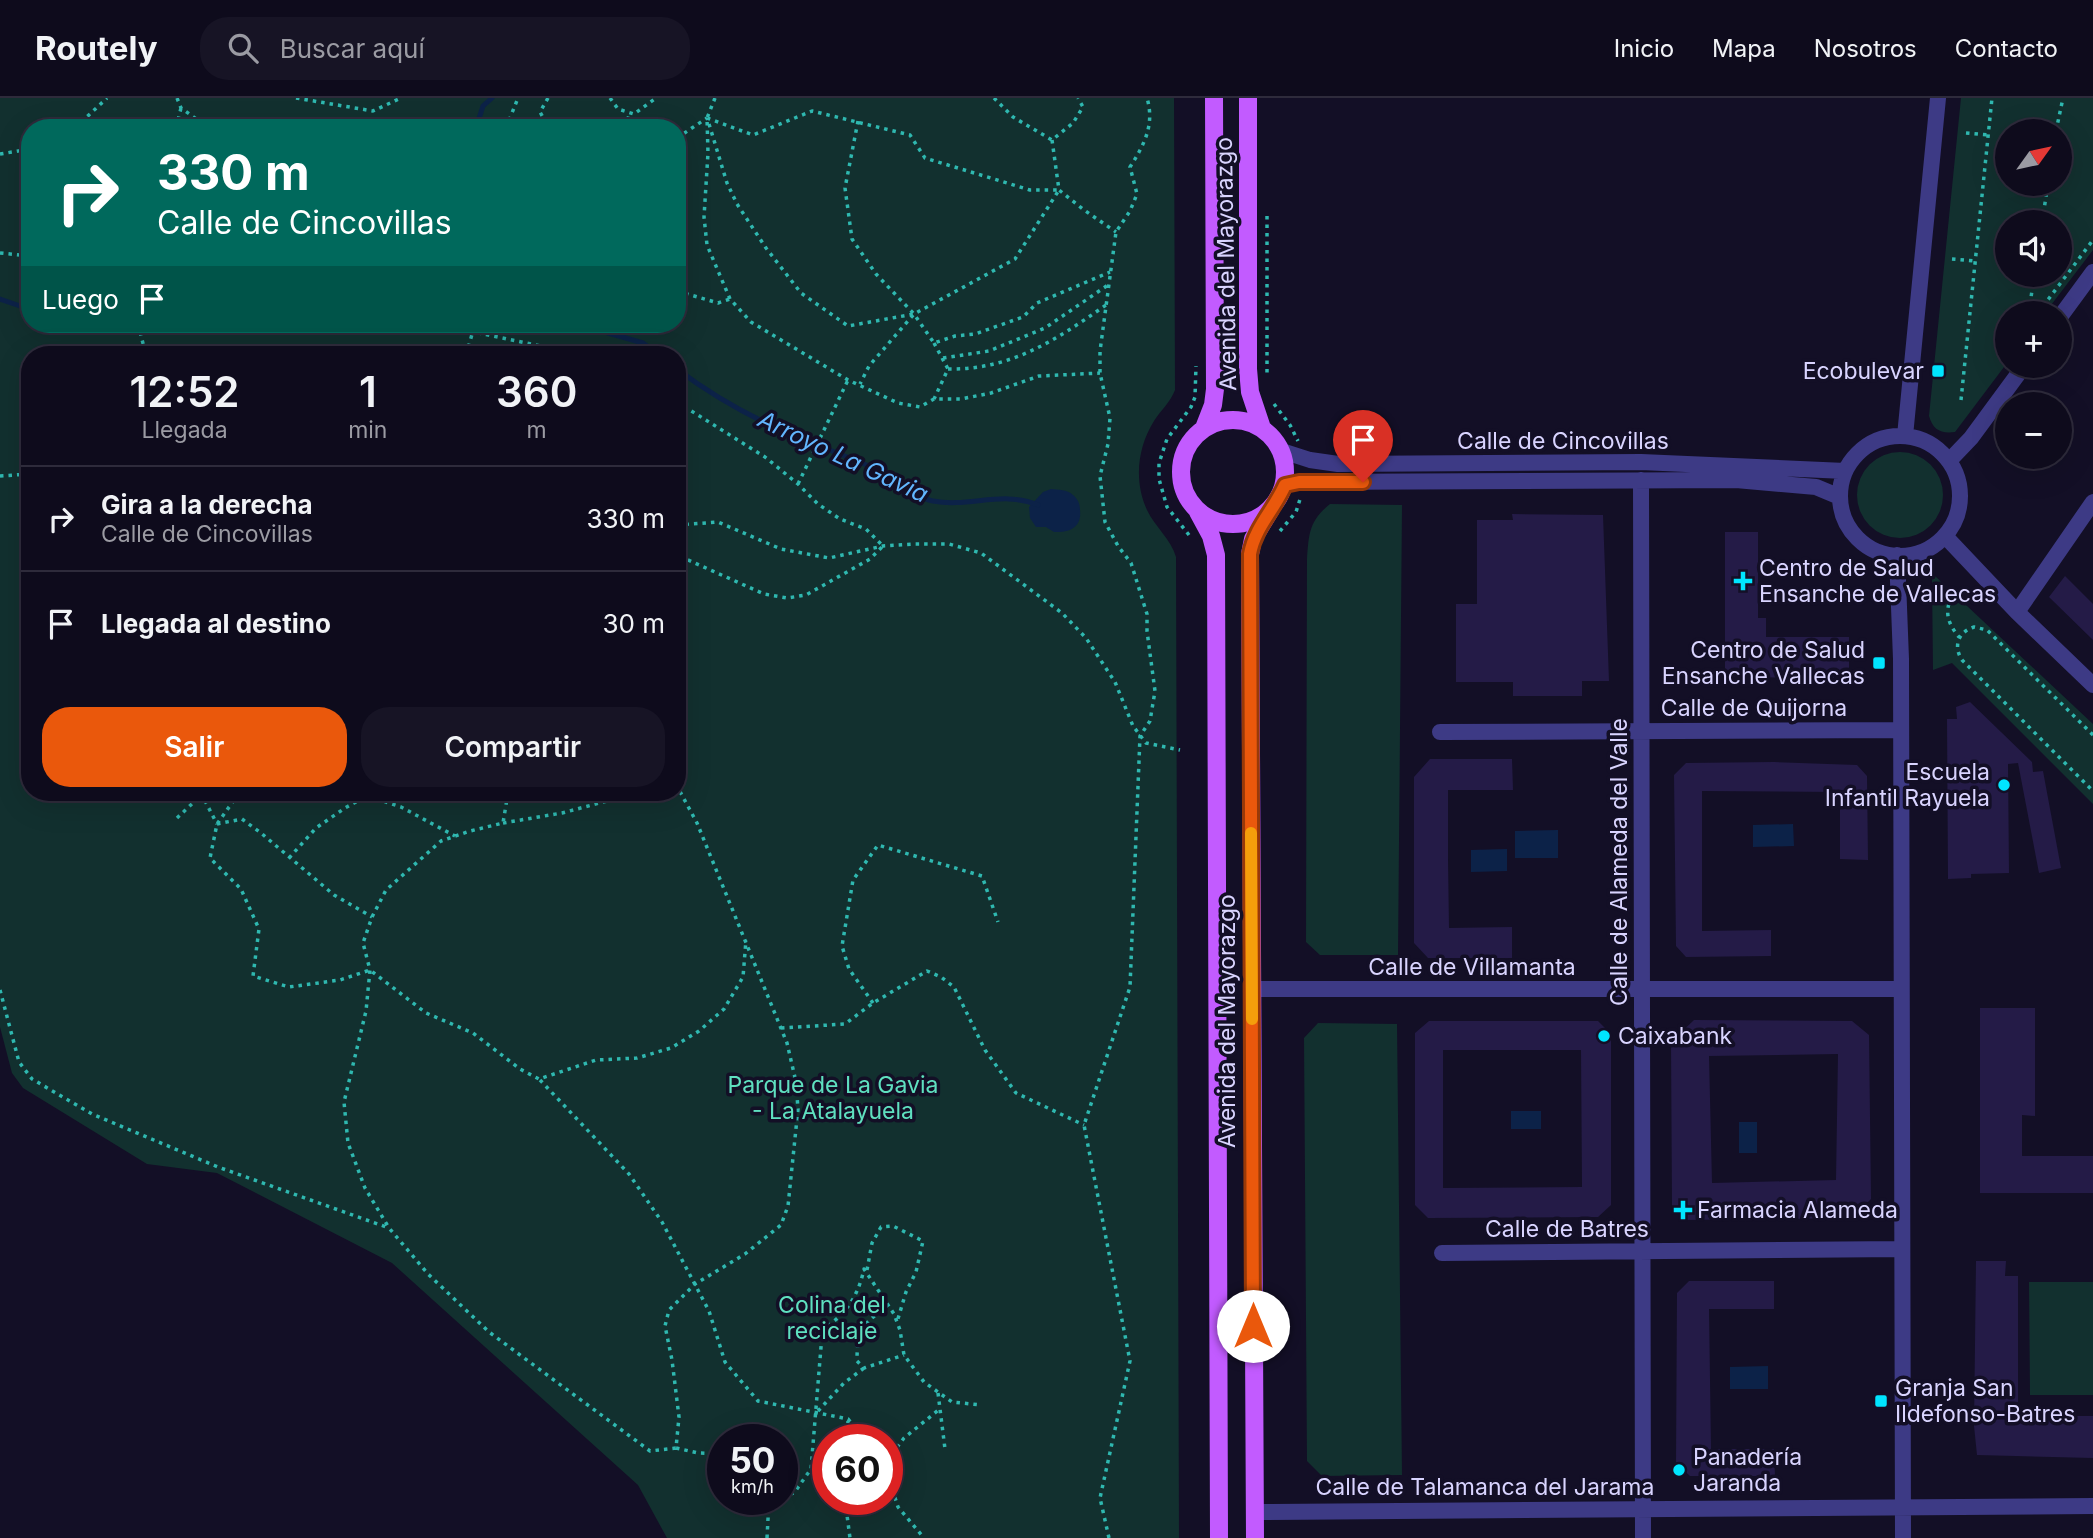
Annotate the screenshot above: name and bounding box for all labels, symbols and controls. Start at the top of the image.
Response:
search box [200,17,690,80]
text: Routely [35,28,158,68]
icon: search [224,29,262,67]
text: Buscar aquí [280,33,425,64]
text: Inicio [1614,34,1674,63]
text: Mapa [1712,34,1776,63]
text: Nosotros [1814,34,1917,63]
text: Contacto [1955,34,2058,63]
north arrow [1995,119,2072,196]
map controls [1995,119,2072,469]
street label: Avenida del Mayorazgo [1210,137,1242,391]
text: 330 m [157,143,310,202]
icon: right [42,147,133,238]
text: Calle de Cincovillas [157,203,452,242]
button: sound [1995,210,2072,287]
icon: arrive [133,280,171,318]
text: Luego [42,284,119,315]
button: + [1995,301,2072,378]
place label: Ecobulevar [1803,357,1924,385]
marker: Ecobulevar [1930,363,1946,379]
text: 12:52 [130,366,240,417]
text: 1 [359,366,377,417]
text: 360 [496,366,577,417]
button: − [1995,392,2072,469]
water label: Arroyo La Gavia [753,404,933,509]
pin [1333,410,1393,482]
text: Llegada [142,416,228,444]
text: min [348,416,387,444]
text: m [527,416,547,444]
icon: arrive [1344,421,1382,459]
street label: Calle de Cincovillas [1457,427,1669,455]
text: Gira a la derecha [101,489,313,520]
icon: right [42,500,80,538]
text: 330 m [586,503,665,534]
text: Calle de Cincovillas [101,520,313,548]
place label: Centro de Salud Ensanche de Vallecas [1759,554,1996,608]
marker: Centro de Salud Ensanche de Vallecas [1733,571,1753,591]
icon: arrive [42,605,80,643]
text: Llegada al destino [101,608,331,639]
text: 30 m [602,608,665,639]
place label: Centro de Salud Ensanche Vallecas [1662,636,1865,690]
marker: Centro de Salud Ensanche Vallecas [1871,655,1887,671]
street label: Calle de Quijorna [1661,694,1847,722]
button: Salir [42,707,347,787]
button: Compartir [361,707,665,787]
street label: Calle de Alameda del Valle [1605,718,1633,1006]
place label: Escuela Infantil Rayuela [1825,758,1990,812]
marker: Escuela Infantil Rayuela [1996,777,2012,793]
street label: Avenida del Mayorazgo [1213,894,1241,1148]
street label: Calle de Villamanta [1368,953,1576,981]
place label: Caixabank [1618,1022,1733,1050]
marker: Caixabank [1596,1028,1612,1044]
park label: Parque de La Gavia - La Atalayuela [728,1071,938,1125]
place label: Farmacia Alameda [1697,1196,1898,1224]
marker: Farmacia Alameda [1675,1202,1691,1218]
street label: Calle de Batres [1485,1215,1649,1243]
position arrow [1216,1289,1290,1363]
park label: Colina del reciclaje [778,1291,886,1345]
place label: Granja San Ildefonso-Batres [1895,1374,2075,1428]
marker: Granja San Ildefonso-Batres [1873,1393,1889,1409]
speed limit sign: 60 [812,1424,903,1515]
text: 50 [730,1439,775,1481]
place label: Panadería Jaranda [1693,1443,1802,1497]
marker: Panadería Jaranda [1671,1462,1687,1478]
street label: Calle de Talamanca del Jarama [1316,1473,1654,1501]
text: km/h [731,1476,774,1497]

